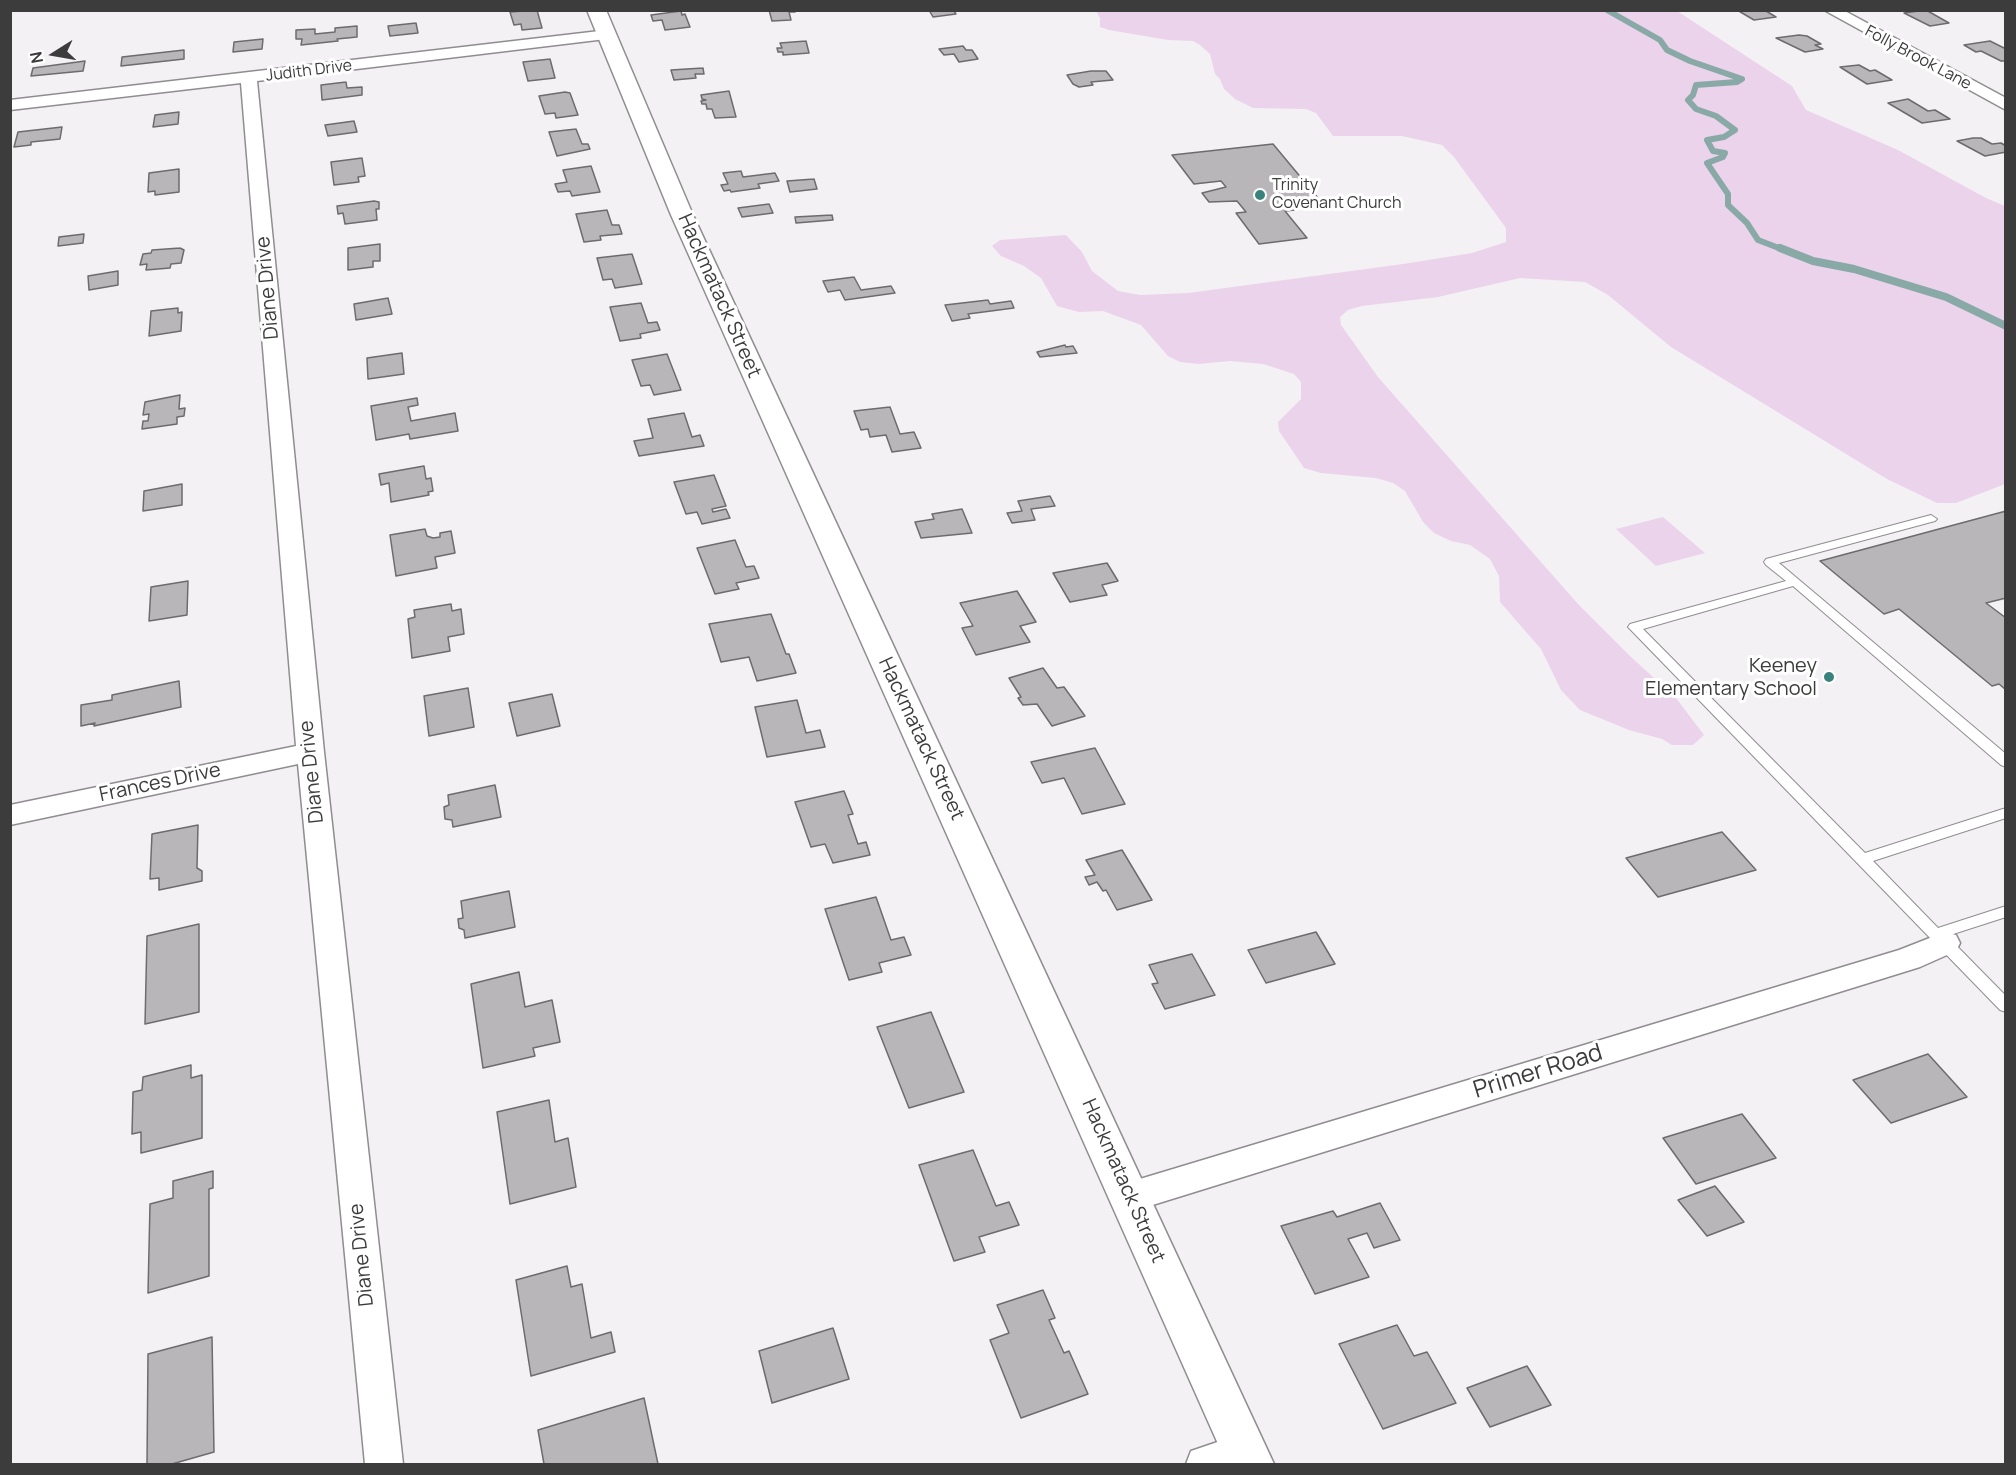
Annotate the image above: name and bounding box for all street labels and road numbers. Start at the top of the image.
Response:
street label: Folly Brook Lane [1862,22,1974,94]
street label: Judith Drive [265,56,353,86]
street label: Hackmatack Street [672,210,766,382]
street label: Diane Drive [252,235,284,341]
street label: Hackmatack Street [873,654,969,824]
street label: Diane Drive [295,719,329,825]
street label: Frances Drive [97,758,223,808]
street label: Primer Road [1470,1039,1606,1105]
street label: Hackmatack Street [1076,1095,1170,1267]
street label: Diane Drive [345,1202,379,1308]

